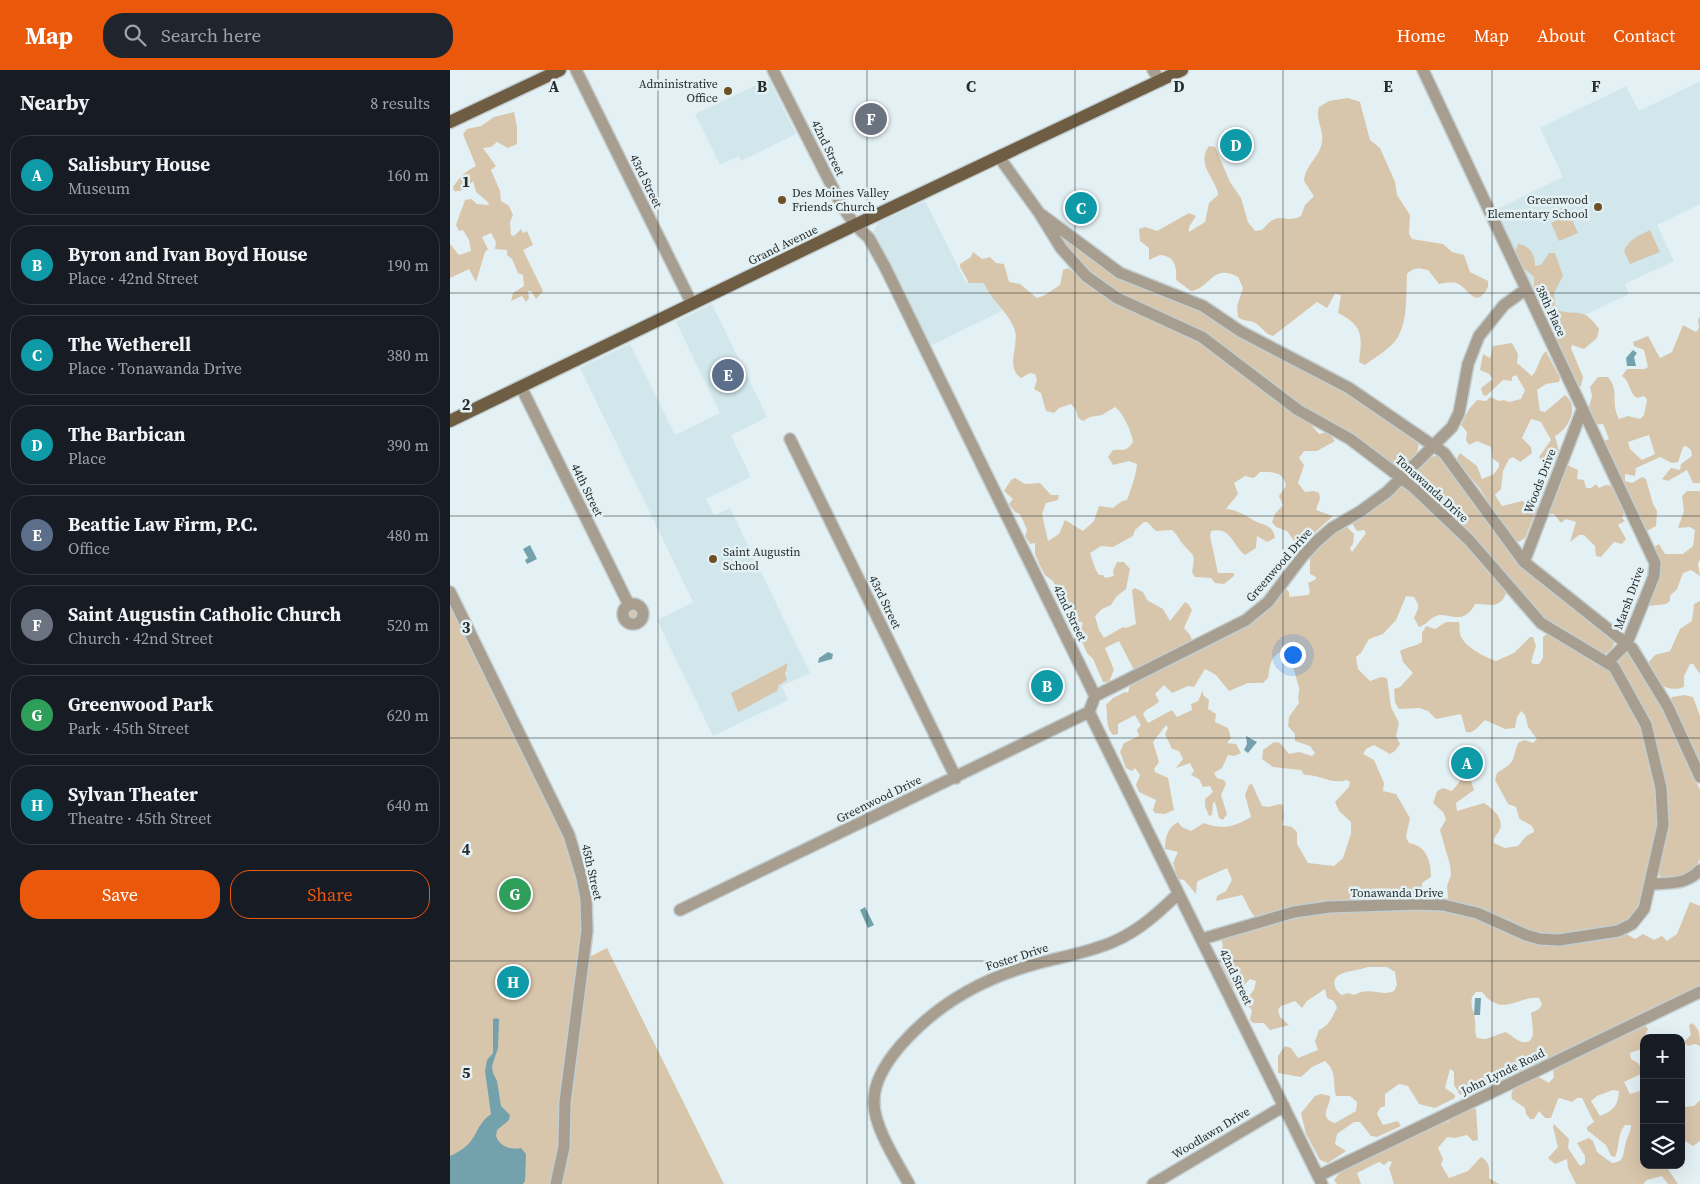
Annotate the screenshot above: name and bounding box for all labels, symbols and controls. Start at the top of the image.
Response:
search box [103,13,453,58]
text: Map [25,19,73,52]
icon: search [121,21,149,49]
text: Search here [161,22,261,48]
text: Home [1397,23,1446,48]
text: Map [1474,23,1509,48]
text: About [1537,23,1585,48]
text: Contact [1613,23,1675,48]
text: A [549,75,560,97]
text: B [757,75,768,97]
text: C [966,75,976,97]
text: D [1173,75,1185,97]
text: E [1383,75,1393,97]
text: F [1591,75,1601,97]
place label: Administrative Office [639,76,718,106]
marker: Administrative Office [722,85,734,97]
text: Nearby [20,88,90,117]
text: 8 results [370,92,430,114]
pin: F [855,100,887,138]
street label: 42nd Street [808,118,848,179]
pin: D [1220,126,1252,164]
text: Salisbury House [68,151,210,177]
street label: 43rd Street [626,152,666,210]
text: A [32,164,42,186]
text: 160 m [387,164,429,186]
text: 1 [462,170,470,192]
text: Museum [68,177,130,199]
place label: Des Moines Valley Friends Church [792,185,890,215]
pin: C [1065,189,1097,227]
place label: Greenwood Elementary School [1487,192,1588,222]
marker: Des Moines Valley Friends Church [776,194,788,206]
marker: Greenwood Elementary School [1592,201,1604,213]
street label: Grand Avenue [746,221,820,269]
text: Byron and Ivan Boyd House [68,241,307,267]
text: B [32,254,42,276]
text: 190 m [387,254,429,276]
text: Place · 42nd Street [68,267,198,289]
street label: 38th Place [1532,283,1570,339]
text: The Wetherell [68,331,191,357]
text: C [32,344,42,366]
text: 380 m [387,344,429,366]
pin: E [712,356,744,394]
text: Place · Tonawanda Drive [68,357,242,379]
text: 2 [462,393,471,415]
text: The Barbican [68,421,186,447]
text: D [31,434,43,456]
text: 390 m [387,434,429,456]
text: Place [68,447,106,469]
street label: Woods Drive [1520,447,1560,515]
street label: Tonawanda Drive [1392,452,1472,526]
street label: 44th Street [567,461,607,519]
text: Beattie Law Firm, P.C. [68,511,258,537]
text: E [32,524,42,546]
text: 480 m [387,524,429,546]
street label: Greenwood Drive [1242,525,1316,605]
text: Office [68,537,110,559]
place label: Saint Augustin School [723,544,801,574]
marker: Saint Augustin School [707,553,719,565]
street label: Marsh Drive [1610,564,1648,632]
street label: 43rd Street [865,573,905,631]
street label: 42nd Street [1050,583,1090,644]
text: Saint Augustin Catholic Church [68,601,341,627]
text: F [32,614,42,636]
text: 520 m [387,614,429,636]
text: 3 [462,616,471,638]
text: Church · 42nd Street [68,627,213,649]
your location [1280,642,1306,668]
pin: B [1031,667,1063,705]
text: Greenwood Park [68,691,213,717]
text: G [32,704,42,726]
text: 620 m [387,704,429,726]
text: Park · 45th Street [68,717,189,739]
pin: A [1451,744,1483,782]
street label: Greenwood Drive [834,771,924,827]
text: Sylvan Theater [68,781,198,807]
text: H [31,794,43,816]
text: 640 m [387,794,429,816]
text: Theatre · 45th Street [68,807,212,829]
text: 4 [462,838,471,860]
street label: 45th Street [578,842,606,902]
button: Save [20,870,220,919]
button: Share [230,870,430,919]
pin: G [499,875,531,913]
street label: Tonawanda Drive [1351,885,1443,901]
street label: Foster Drive [984,939,1050,975]
street label: 42nd Street [1216,947,1256,1008]
pin: H [497,963,529,1001]
map controls [1640,1034,1685,1169]
button: + [1640,1034,1685,1079]
street label: John Lynde Road [1458,1045,1548,1100]
text: 5 [462,1061,471,1083]
button: − [1640,1079,1685,1124]
street label: Woodlawn Drive [1169,1103,1253,1163]
button: layers [1640,1124,1685,1169]

